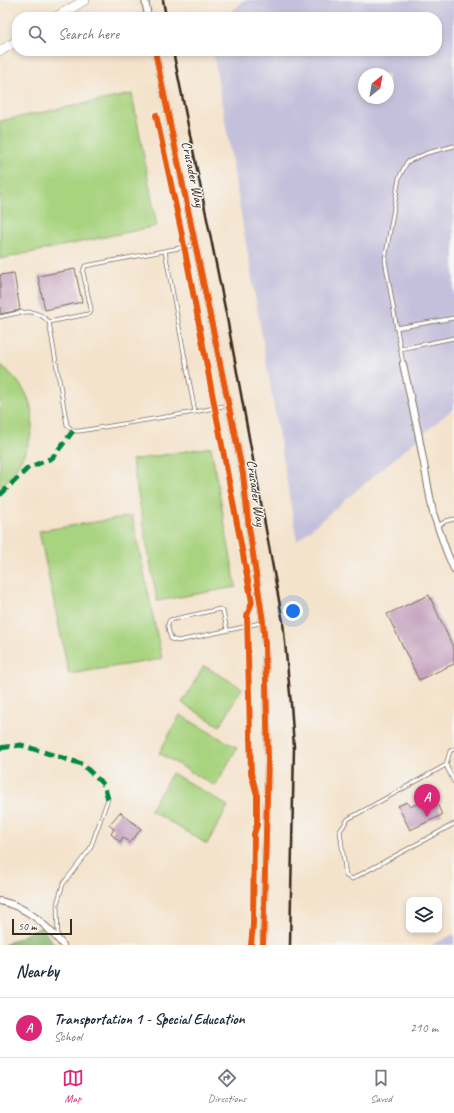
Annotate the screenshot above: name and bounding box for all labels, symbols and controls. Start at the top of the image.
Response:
search box [12,12,442,56]
icon: search [26,23,48,45]
text: Search here [58,25,119,44]
north arrow [358,68,394,104]
street label: Crusader Way [178,140,208,210]
street label: Crusader Way [243,459,269,528]
your location [283,601,303,621]
pin: A [414,784,440,817]
map controls [406,897,442,933]
button: layers [406,897,442,933]
scale bar [12,917,72,936]
text: 50 m [18,919,37,933]
text: Nearby [16,961,59,982]
text: Transportation 1 - Special Education [54,1010,245,1029]
text: A [26,1020,32,1036]
text: 210 m [410,1020,438,1036]
text: School [54,1029,82,1045]
tab: Map [62,1067,84,1105]
tab: Directions [208,1067,246,1105]
tab: Saved [370,1067,392,1105]

